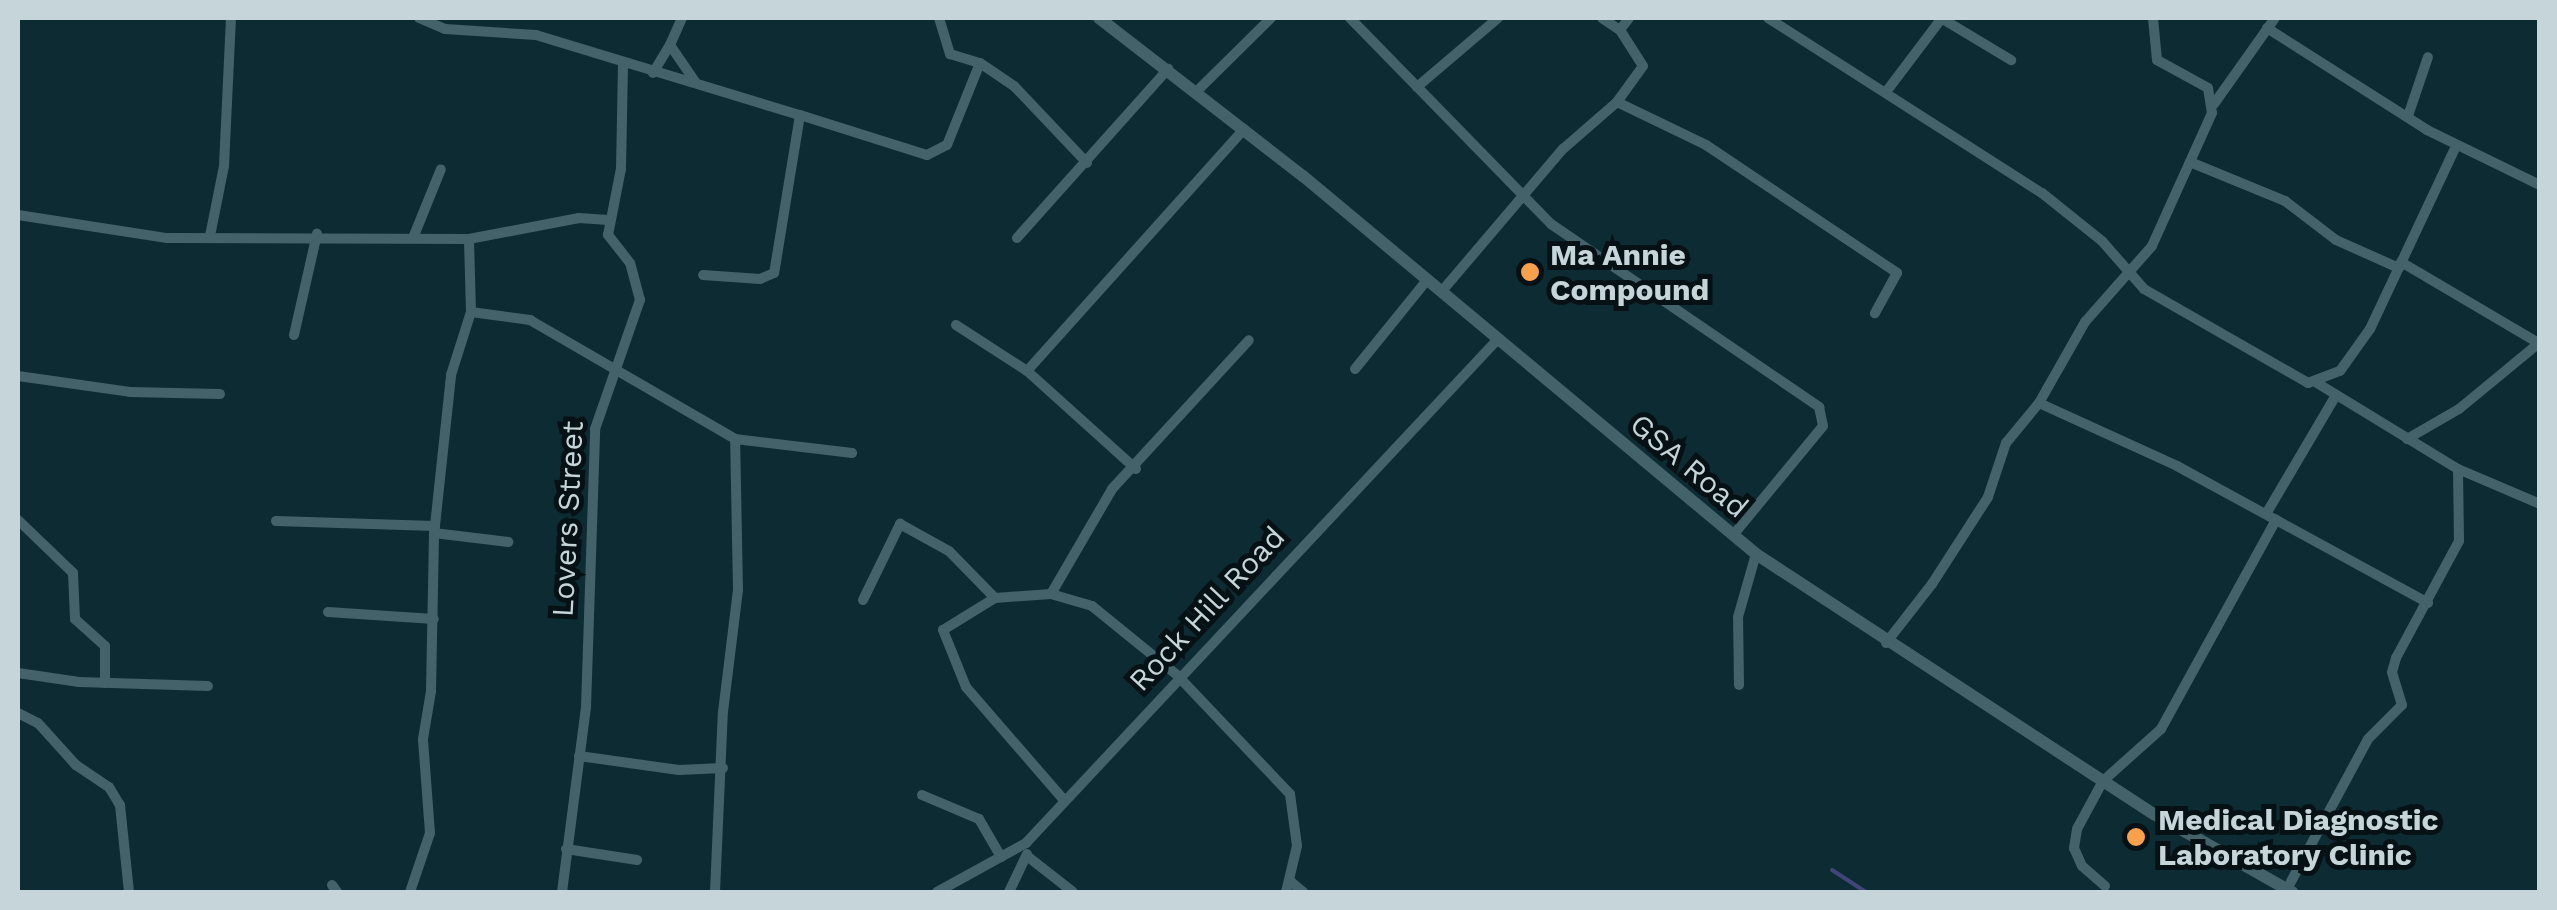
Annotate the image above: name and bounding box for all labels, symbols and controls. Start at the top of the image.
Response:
place label: Ma Annie Compound [1550,237,1709,308]
marker: Ma Annie Compound [1519,261,1541,283]
street label: GSA Road [1622,406,1756,526]
street label: Lovers Street [545,420,591,618]
street label: Rock Hill Road [1121,519,1293,699]
place label: Medical Diagnostic Laboratory Clinic [2158,802,2439,872]
marker: Medical Diagnostic Laboratory Clinic [2123,824,2149,850]

